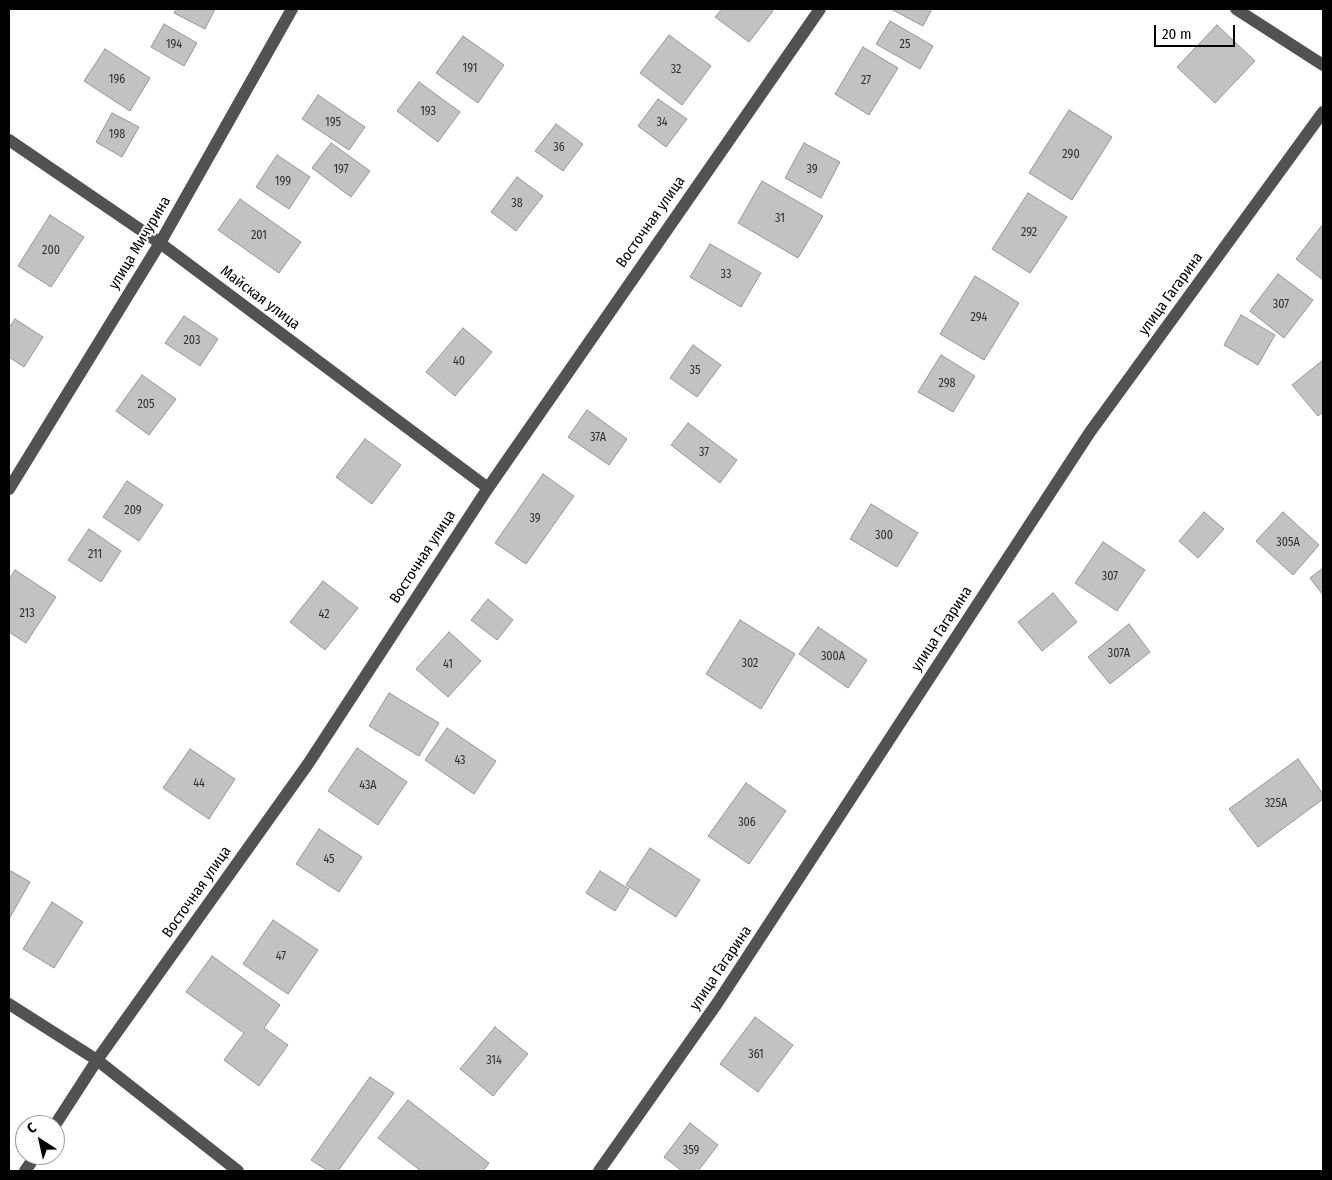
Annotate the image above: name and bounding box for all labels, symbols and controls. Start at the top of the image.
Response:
scale bar [1157,15,1238,47]
text: 20 m [1162,25,1192,43]
house number: 194 [166,38,182,52]
house number: 25 [900,38,910,52]
house number: 191 [463,62,477,76]
house number: 32 [671,63,681,77]
house number: 196 [109,73,125,87]
house number: 27 [861,74,871,88]
house number: 193 [420,105,436,119]
house number: 195 [325,116,341,130]
house number: 34 [656,116,668,130]
house number: 198 [109,128,125,142]
house number: 36 [553,141,565,155]
house number: 290 [1062,148,1080,162]
house number: 197 [333,163,349,177]
house number: 39 [806,163,818,177]
street label: Восточная улица [613,173,689,271]
house number: 199 [275,175,291,189]
street label: улица Мичурина [105,193,175,293]
house number: 38 [511,197,523,211]
house number: 31 [775,212,785,226]
house number: 292 [1021,226,1037,240]
house number: 201 [251,229,267,243]
house number: 200 [42,244,60,258]
street label: улица Гагарина [1135,249,1207,339]
street label: Майская улица [217,262,303,334]
house number: 33 [721,268,731,282]
house number: 307 [1273,298,1289,312]
house number: 294 [971,311,987,325]
house number: 203 [184,334,200,348]
house number: 40 [453,355,465,369]
house number: 35 [690,364,700,378]
house number: 298 [938,377,956,391]
house number: 205 [137,398,155,412]
house number: 37А [590,431,606,445]
house number: 37 [699,446,709,460]
house number: 209 [124,504,142,518]
street label: Восточная улица [386,507,460,607]
house number: 39 [529,512,541,526]
house number: 300 [875,529,893,543]
house number: 305А [1276,536,1300,550]
house number: 211 [88,548,102,562]
house number: 307 [1102,570,1118,584]
street label: улица Гагарина [908,583,976,675]
house number: 213 [19,607,35,621]
house number: 42 [319,608,329,622]
house number: 307А [1108,647,1130,661]
house number: 300А [821,650,845,664]
house number: 302 [742,657,758,671]
house number: 41 [443,658,453,672]
house number: 43 [454,754,466,768]
house number: 44 [193,777,205,791]
house number: 43А [359,779,377,793]
house number: 325А [1265,797,1287,811]
house number: 306 [738,816,756,830]
street label: Восточная улица [159,843,235,941]
house number: 45 [323,853,335,867]
street label: улица Гагарина [686,922,756,1014]
house number: 47 [276,950,286,964]
house number: 361 [748,1048,764,1062]
house number: 314 [486,1054,502,1068]
north arrow [15,1115,65,1165]
text: С [24,1119,40,1137]
house number: 359 [683,1144,699,1158]

